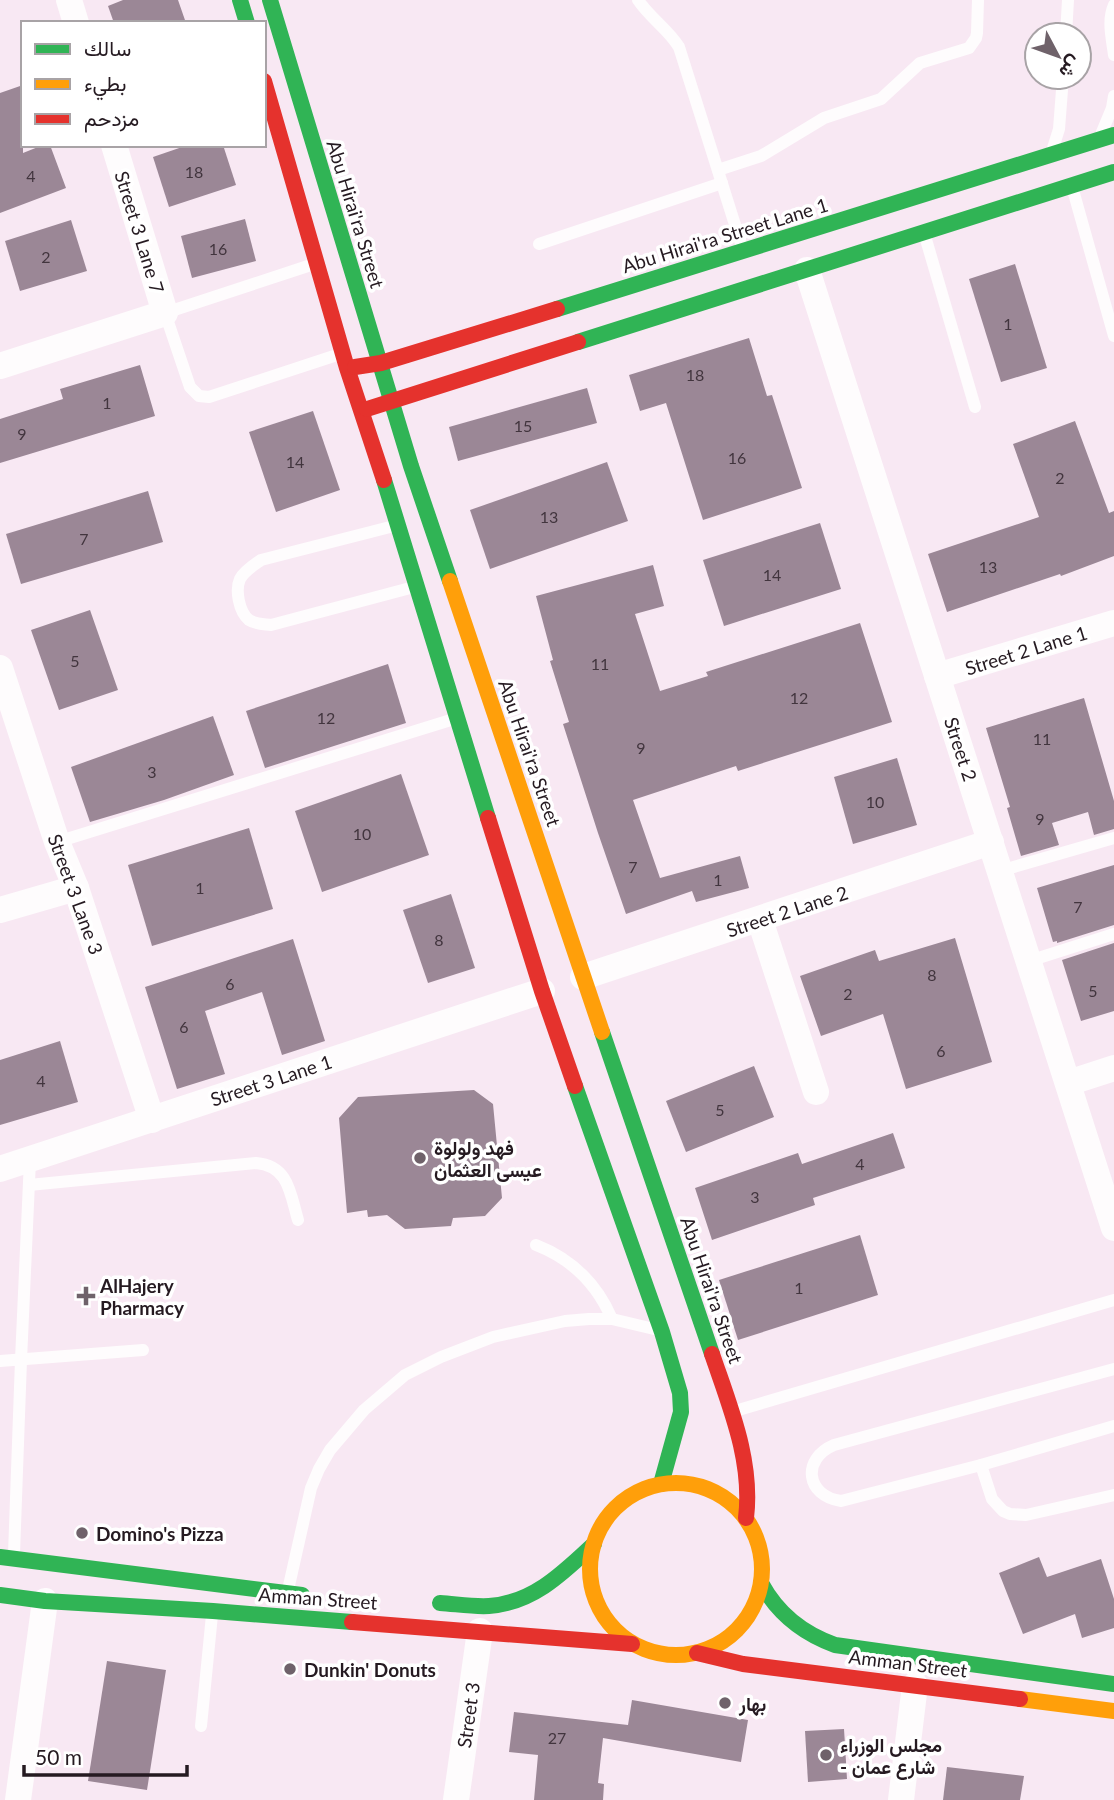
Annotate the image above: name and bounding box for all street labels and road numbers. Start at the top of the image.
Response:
street label: Abu Hirai'ra Street [323,137,390,291]
street label: Street 3 Lane 7 [111,168,169,296]
street label: Abu Hirai'ra Street Lane 1 [619,193,831,277]
street label: Street 2 Lane 1 [962,621,1090,679]
street label: Abu Hirai'ra Street [494,677,566,830]
street label: Street 2 [940,714,982,784]
street label: Street 3 Lane 3 [44,831,108,957]
street label: Street 2 Lane 2 [723,881,851,941]
street label: Street 3 Lane 1 [207,1050,335,1110]
street label: Abu Hirai'ra Street [676,1214,748,1367]
street label: Amman Street [258,1582,378,1614]
street label: Amman Street [848,1644,969,1682]
street label: Street 3 [452,1681,484,1749]

